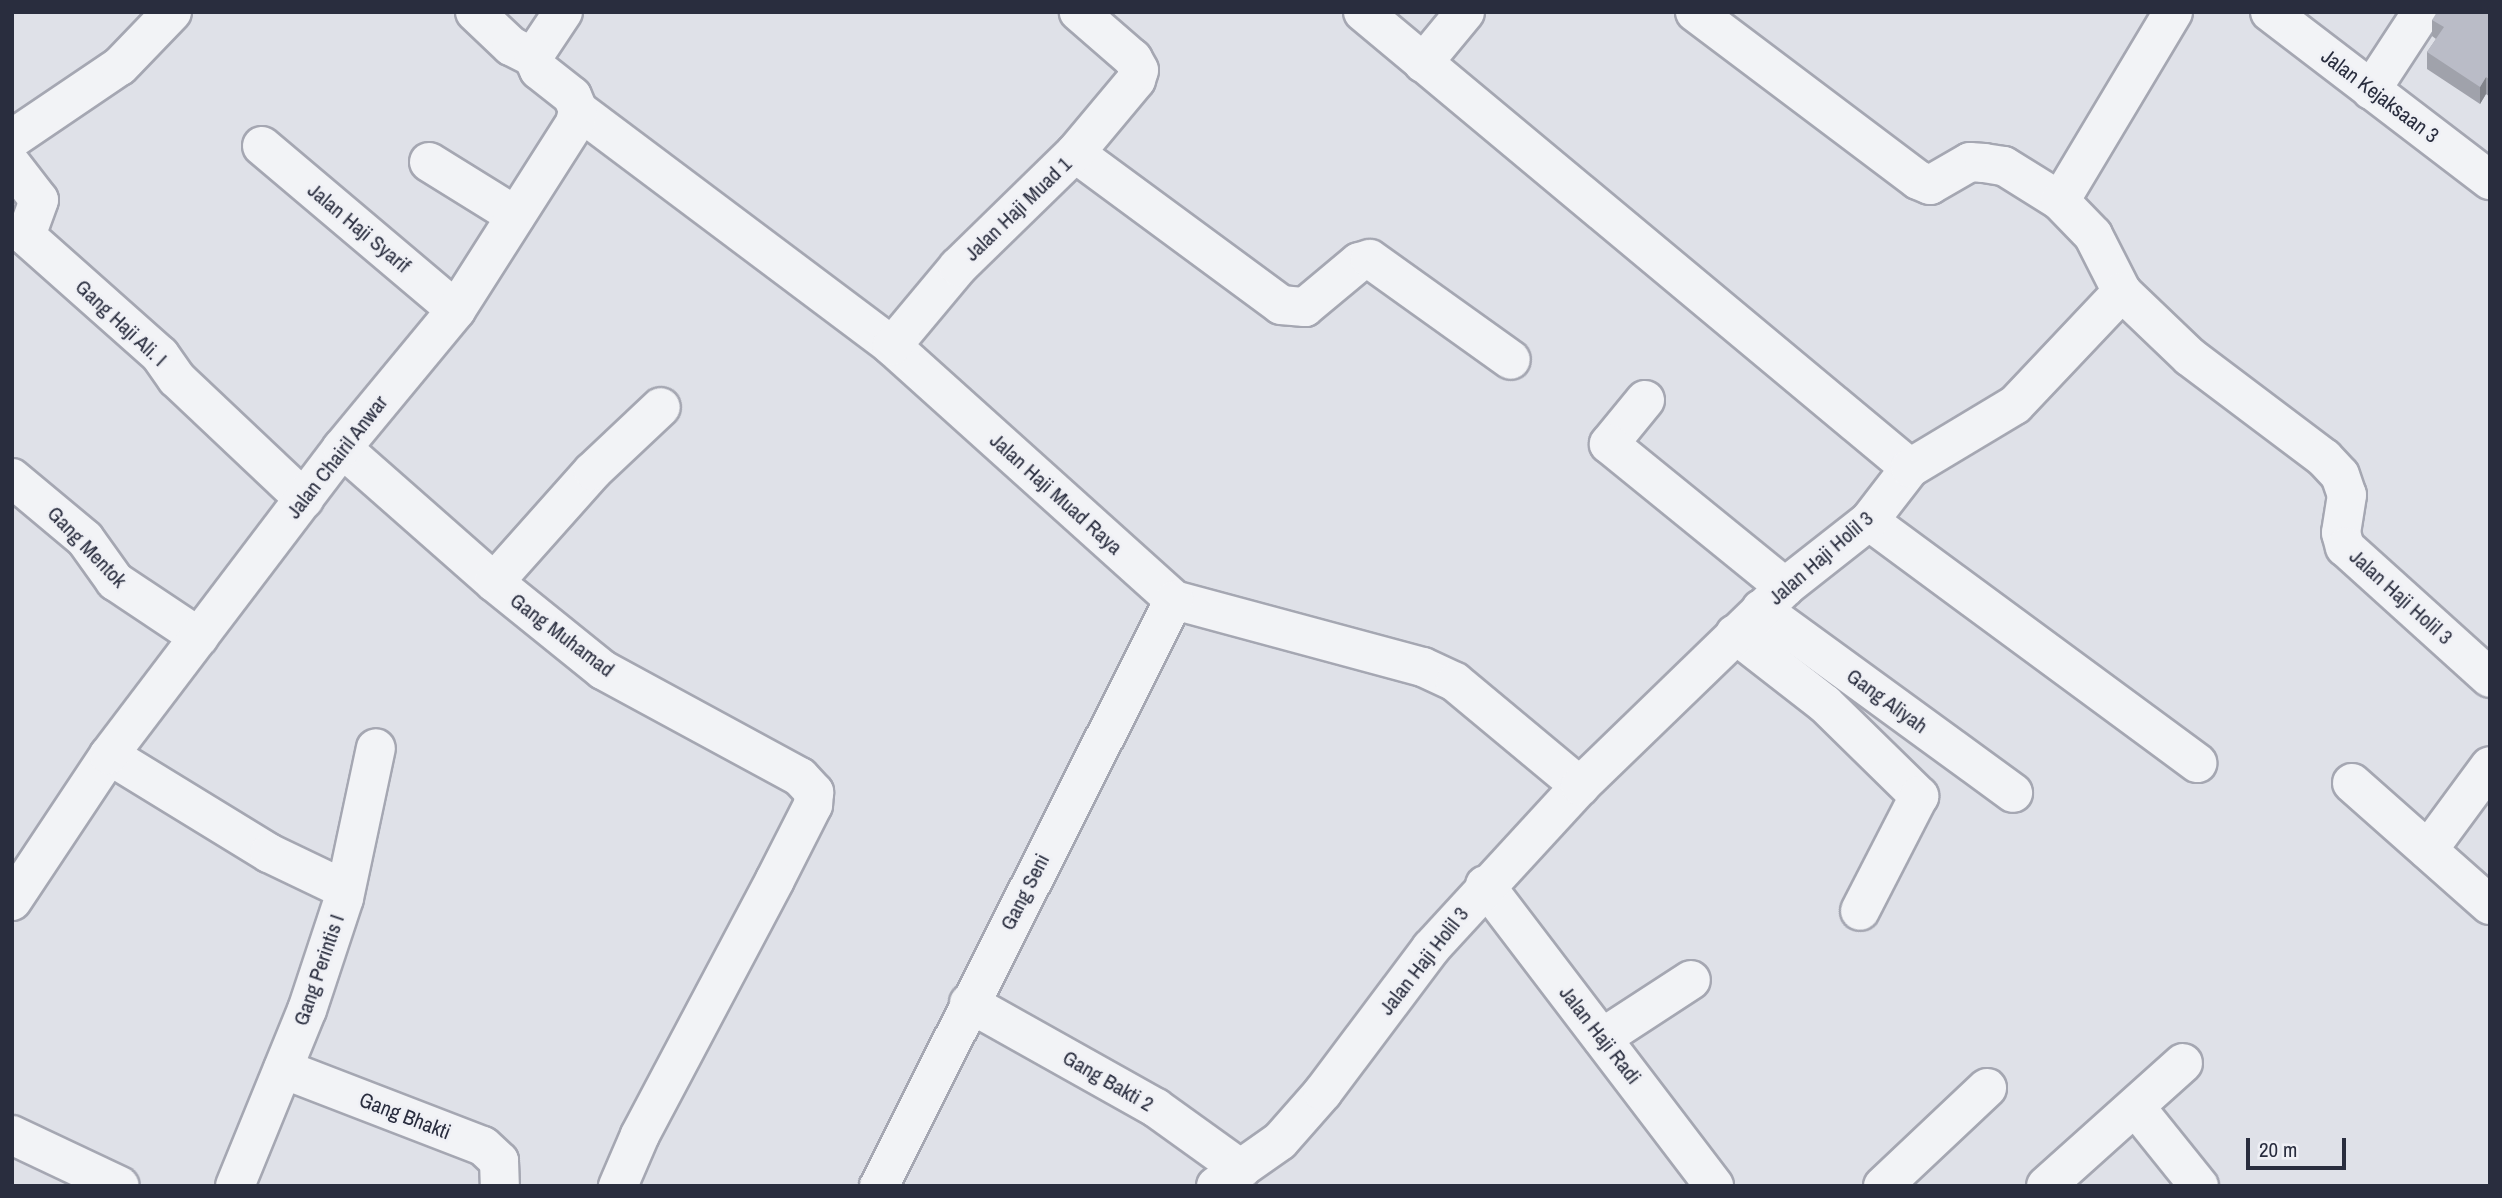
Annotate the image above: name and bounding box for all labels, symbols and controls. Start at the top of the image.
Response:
street label: Jalan Kejaksaan 3 [2316,44,2444,148]
street label: Jalan Haji Muad 1 [959,152,1077,266]
street label: Jalan Haji Syarif [303,178,415,278]
street label: Gang Haji Ali. I [70,274,172,372]
street label: Jalan Chairil Anwar [281,390,393,524]
street label: Jalan Haji Muad Raya [985,428,1127,560]
street label: Gang Mentok [42,501,132,593]
street label: Jalan Haji Holil 3 [1764,506,1878,610]
street label: Jalan Haji Holil 3 [2344,544,2458,650]
street label: Gang Muhamad [505,588,619,682]
street label: Gang Aliyah [1841,663,1933,739]
street label: Gang Seni [995,850,1055,934]
street label: Jalan Haji Holil 3 [1374,902,1474,1020]
street label: Gang Perintis I [288,911,350,1029]
street label: Jalan Haji Radi [1554,981,1646,1089]
street label: Gang Bakti 2 [1058,1045,1158,1117]
street label: Gang Bhakti [356,1087,454,1145]
scale bar [2250,1124,2350,1168]
text: 20 m [2259,1135,2297,1164]

